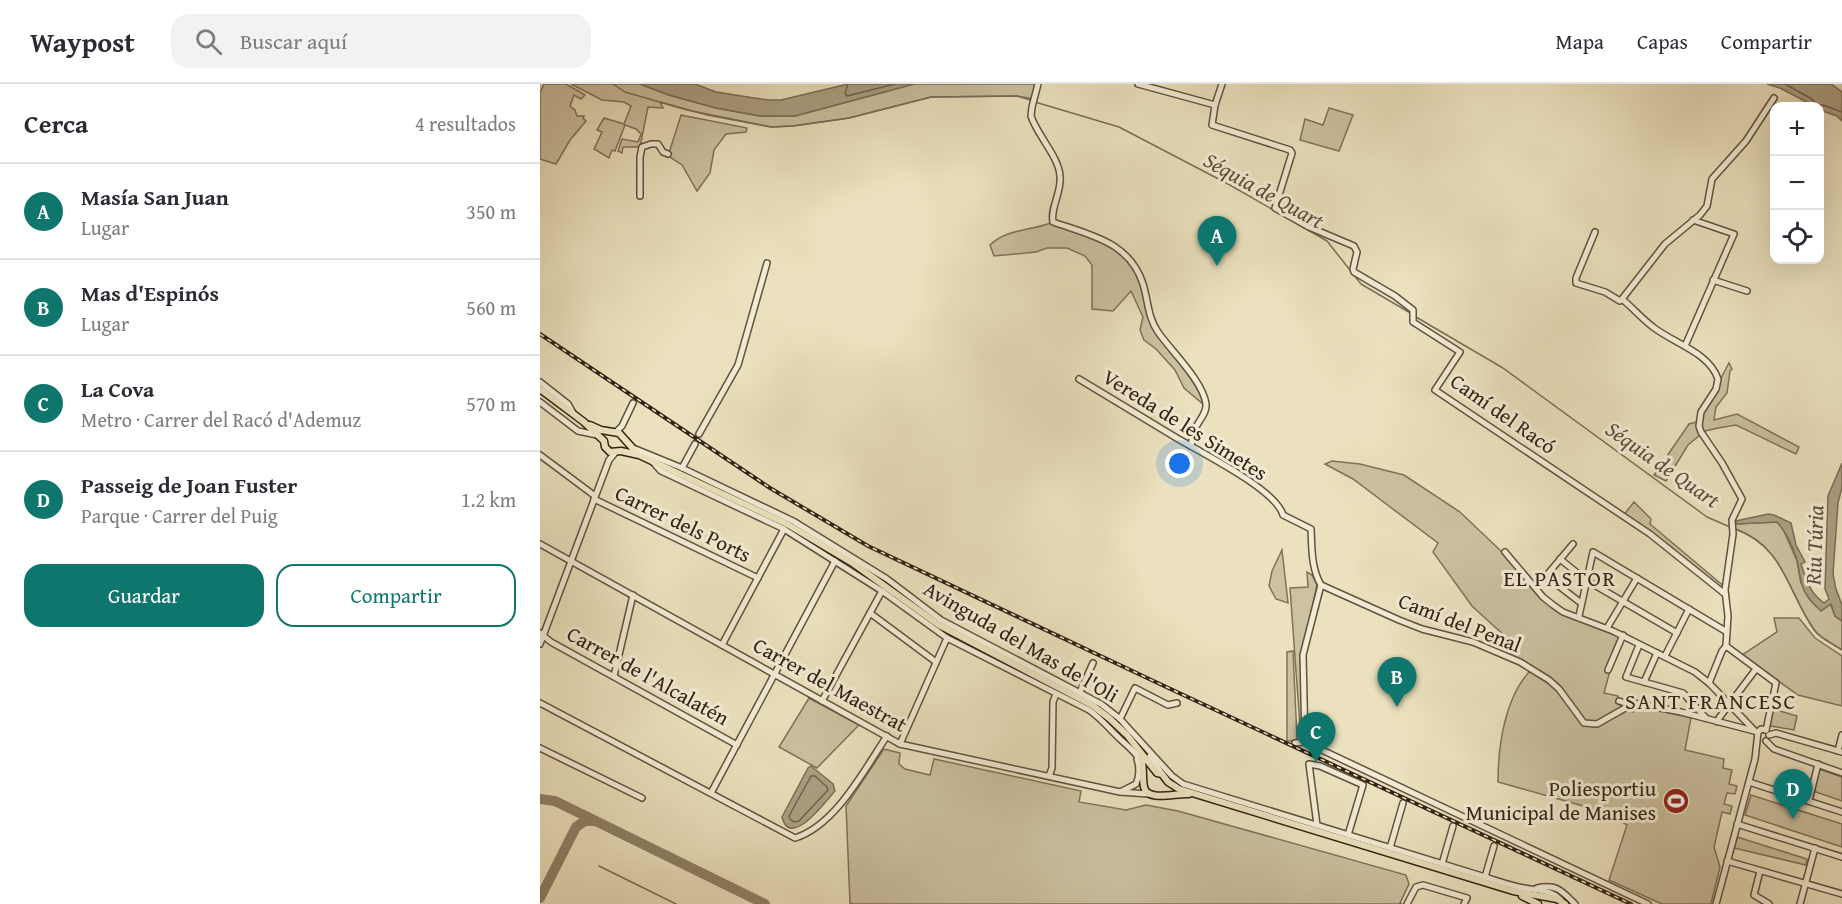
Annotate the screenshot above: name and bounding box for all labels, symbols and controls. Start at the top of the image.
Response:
search box [171,14,591,68]
text: Waypost [30,21,135,62]
icon: search [192,25,225,58]
text: Buscar aquí [240,25,347,57]
text: Mapa [1555,26,1604,57]
text: Capas [1637,26,1688,57]
text: Compartir [1721,26,1812,57]
map controls [1770,102,1824,264]
button: + [1770,102,1824,156]
text: Cerca [24,104,88,143]
text: 4 resultados [415,109,516,138]
water label: Séquia de Quart [1198,144,1331,237]
button: − [1770,156,1824,210]
text: Masía San Juan [81,181,229,213]
text: A [37,197,50,226]
text: 350 m [466,197,516,226]
button: locate [1770,210,1824,264]
text: Lugar [81,213,129,242]
pin: A [1198,216,1236,266]
text: Mas d'Espinós [81,277,219,309]
text: B [37,293,50,322]
text: 560 m [466,293,516,322]
text: Lugar [81,309,129,338]
street label: Vereda de les Simetes [1097,361,1274,488]
street label: Camí del Racó [1444,366,1562,461]
text: La Cova [81,373,154,405]
text: C [38,389,49,418]
text: 570 m [466,389,516,418]
text: Metro · Carrer del Racó d'Ademuz [81,405,361,434]
water label: Séquia de Quart [1599,413,1728,516]
your location [1165,449,1194,478]
text: Passeig de Joan Fuster [81,469,297,501]
street label: Carrer dels Ports [610,477,756,570]
text: D [37,485,50,514]
text: 1.2 km [461,485,516,514]
text: Parque · Carrer del Puig [81,501,278,530]
water label: Riu Túria [1797,504,1831,587]
district label: EL PASTOR [1503,562,1617,594]
button: Guardar [24,564,264,627]
button: Compartir [276,564,516,627]
street label: Avinguda del Mas de l'Oli [918,573,1125,710]
street label: Camí del Penal [1394,585,1526,660]
street label: Carrer de l'Alcalatén [561,618,735,733]
street label: Carrer del Maestrat [748,629,913,740]
pin: B [1378,658,1416,707]
district label: SANT FRANCESC [1625,685,1797,717]
pin: C [1296,712,1336,762]
pin: D [1774,770,1812,819]
place label: Poliesportiu Municipal de Manises [1466,773,1657,828]
sports icon: Poliesportiu Municipal de Manises [1661,786,1691,816]

